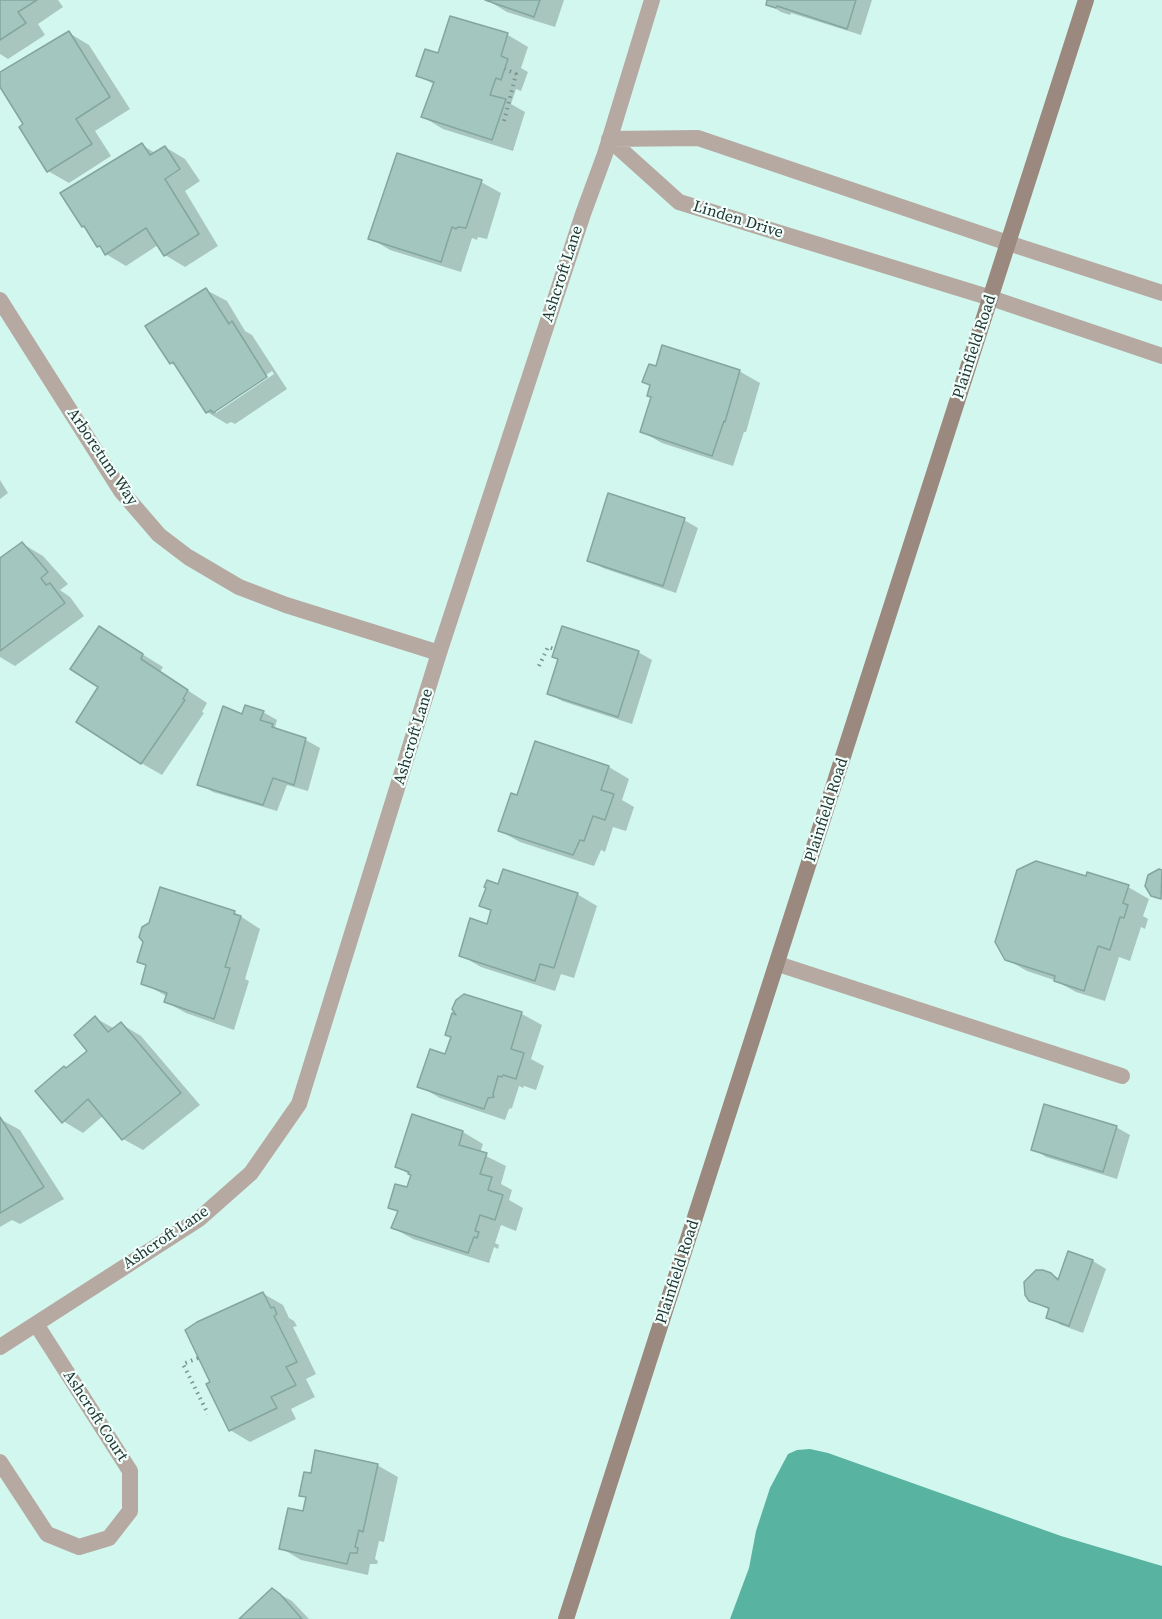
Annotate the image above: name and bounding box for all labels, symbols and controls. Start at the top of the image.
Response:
street label: Linden Drive [691,197,785,243]
street label: Ashcroft Lane [538,224,588,324]
street label: Plainfield Road [949,293,1001,401]
street label: Arboretum Way [62,405,142,509]
street label: Ashcroft Lane [390,687,438,787]
street label: Plainfield Road [801,756,853,864]
street label: Ashcroft Lane [119,1202,213,1274]
street label: Plainfield Road [652,1218,704,1326]
street label: Ashcroft Court [58,1367,132,1465]

